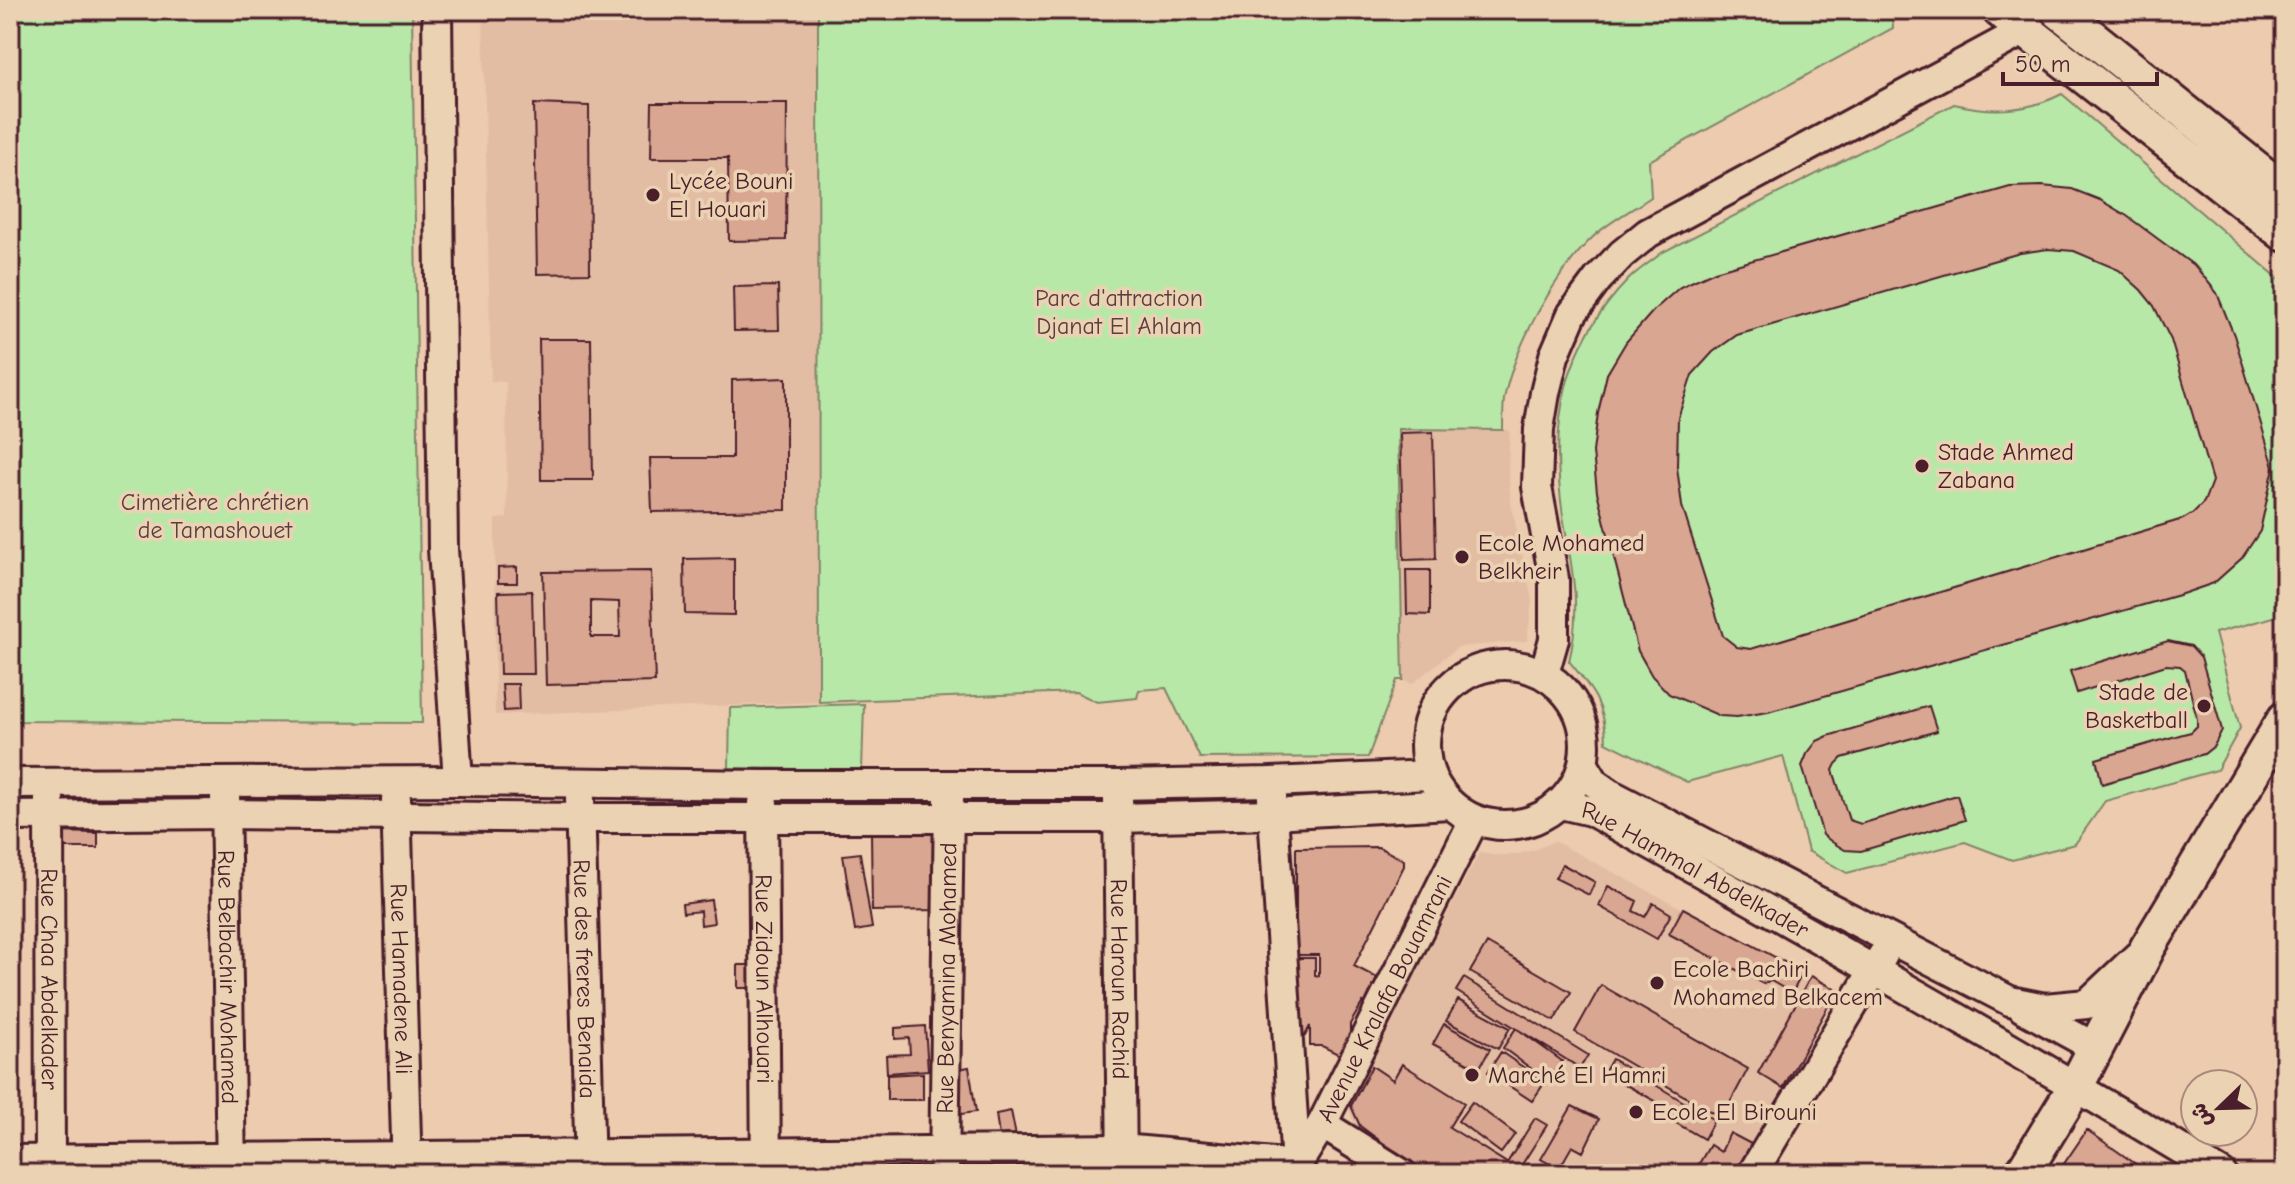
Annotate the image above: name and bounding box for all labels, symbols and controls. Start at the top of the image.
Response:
scale bar [2003,36,2157,86]
text: 50 m [2015,50,2071,78]
place label: Lycée Bouni El Houari [669,167,794,223]
marker: Lycée Bouni El Houari [644,186,662,204]
park label: Parc d'attraction Djanat El Ahlam [1035,284,1203,340]
place label: Stade Ahmed Zabana [1938,438,2074,494]
marker: Stade Ahmed Zabana [1913,457,1931,475]
park label: Cimetière chrétien de Tamashouet [121,488,309,544]
place label: Ecole Mohamed Belkheir [1478,529,1645,585]
marker: Ecole Mohamed Belkheir [1453,548,1471,566]
place label: Stade de Basketball [2085,678,2188,734]
marker: Stade de Basketball [2195,697,2213,715]
street label: Rue Hammal Abdelkader [1579,795,1814,944]
street label: Rue Benyamina Mohamed [931,842,962,1114]
street label: Rue Belbachir Mohamed [212,850,244,1104]
street label: Rue des freres Benaida [568,859,602,1099]
street label: Rue Chaa Abdelkader [35,868,64,1090]
street label: Avenue Kralafa Bouamrani [1311,870,1458,1127]
street label: Rue Zidoun Alhouari [750,874,779,1084]
street label: Rue Haroun Rachid [1105,878,1135,1080]
street label: Rue Hamadene Ali [384,883,418,1075]
place label: Ecole Bachiri Mohamed Belkacem [1673,955,1883,1011]
marker: Ecole Bachiri Mohamed Belkacem [1648,974,1666,992]
place label: Marché El Hamri [1488,1061,1666,1089]
marker: Marché El Hamri [1463,1066,1481,1084]
north arrow [2179,1068,2259,1148]
place label: Ecole El Birouni [1652,1098,1817,1126]
text: ش [2185,1099,2218,1132]
marker: Ecole El Birouni [1627,1103,1645,1121]

